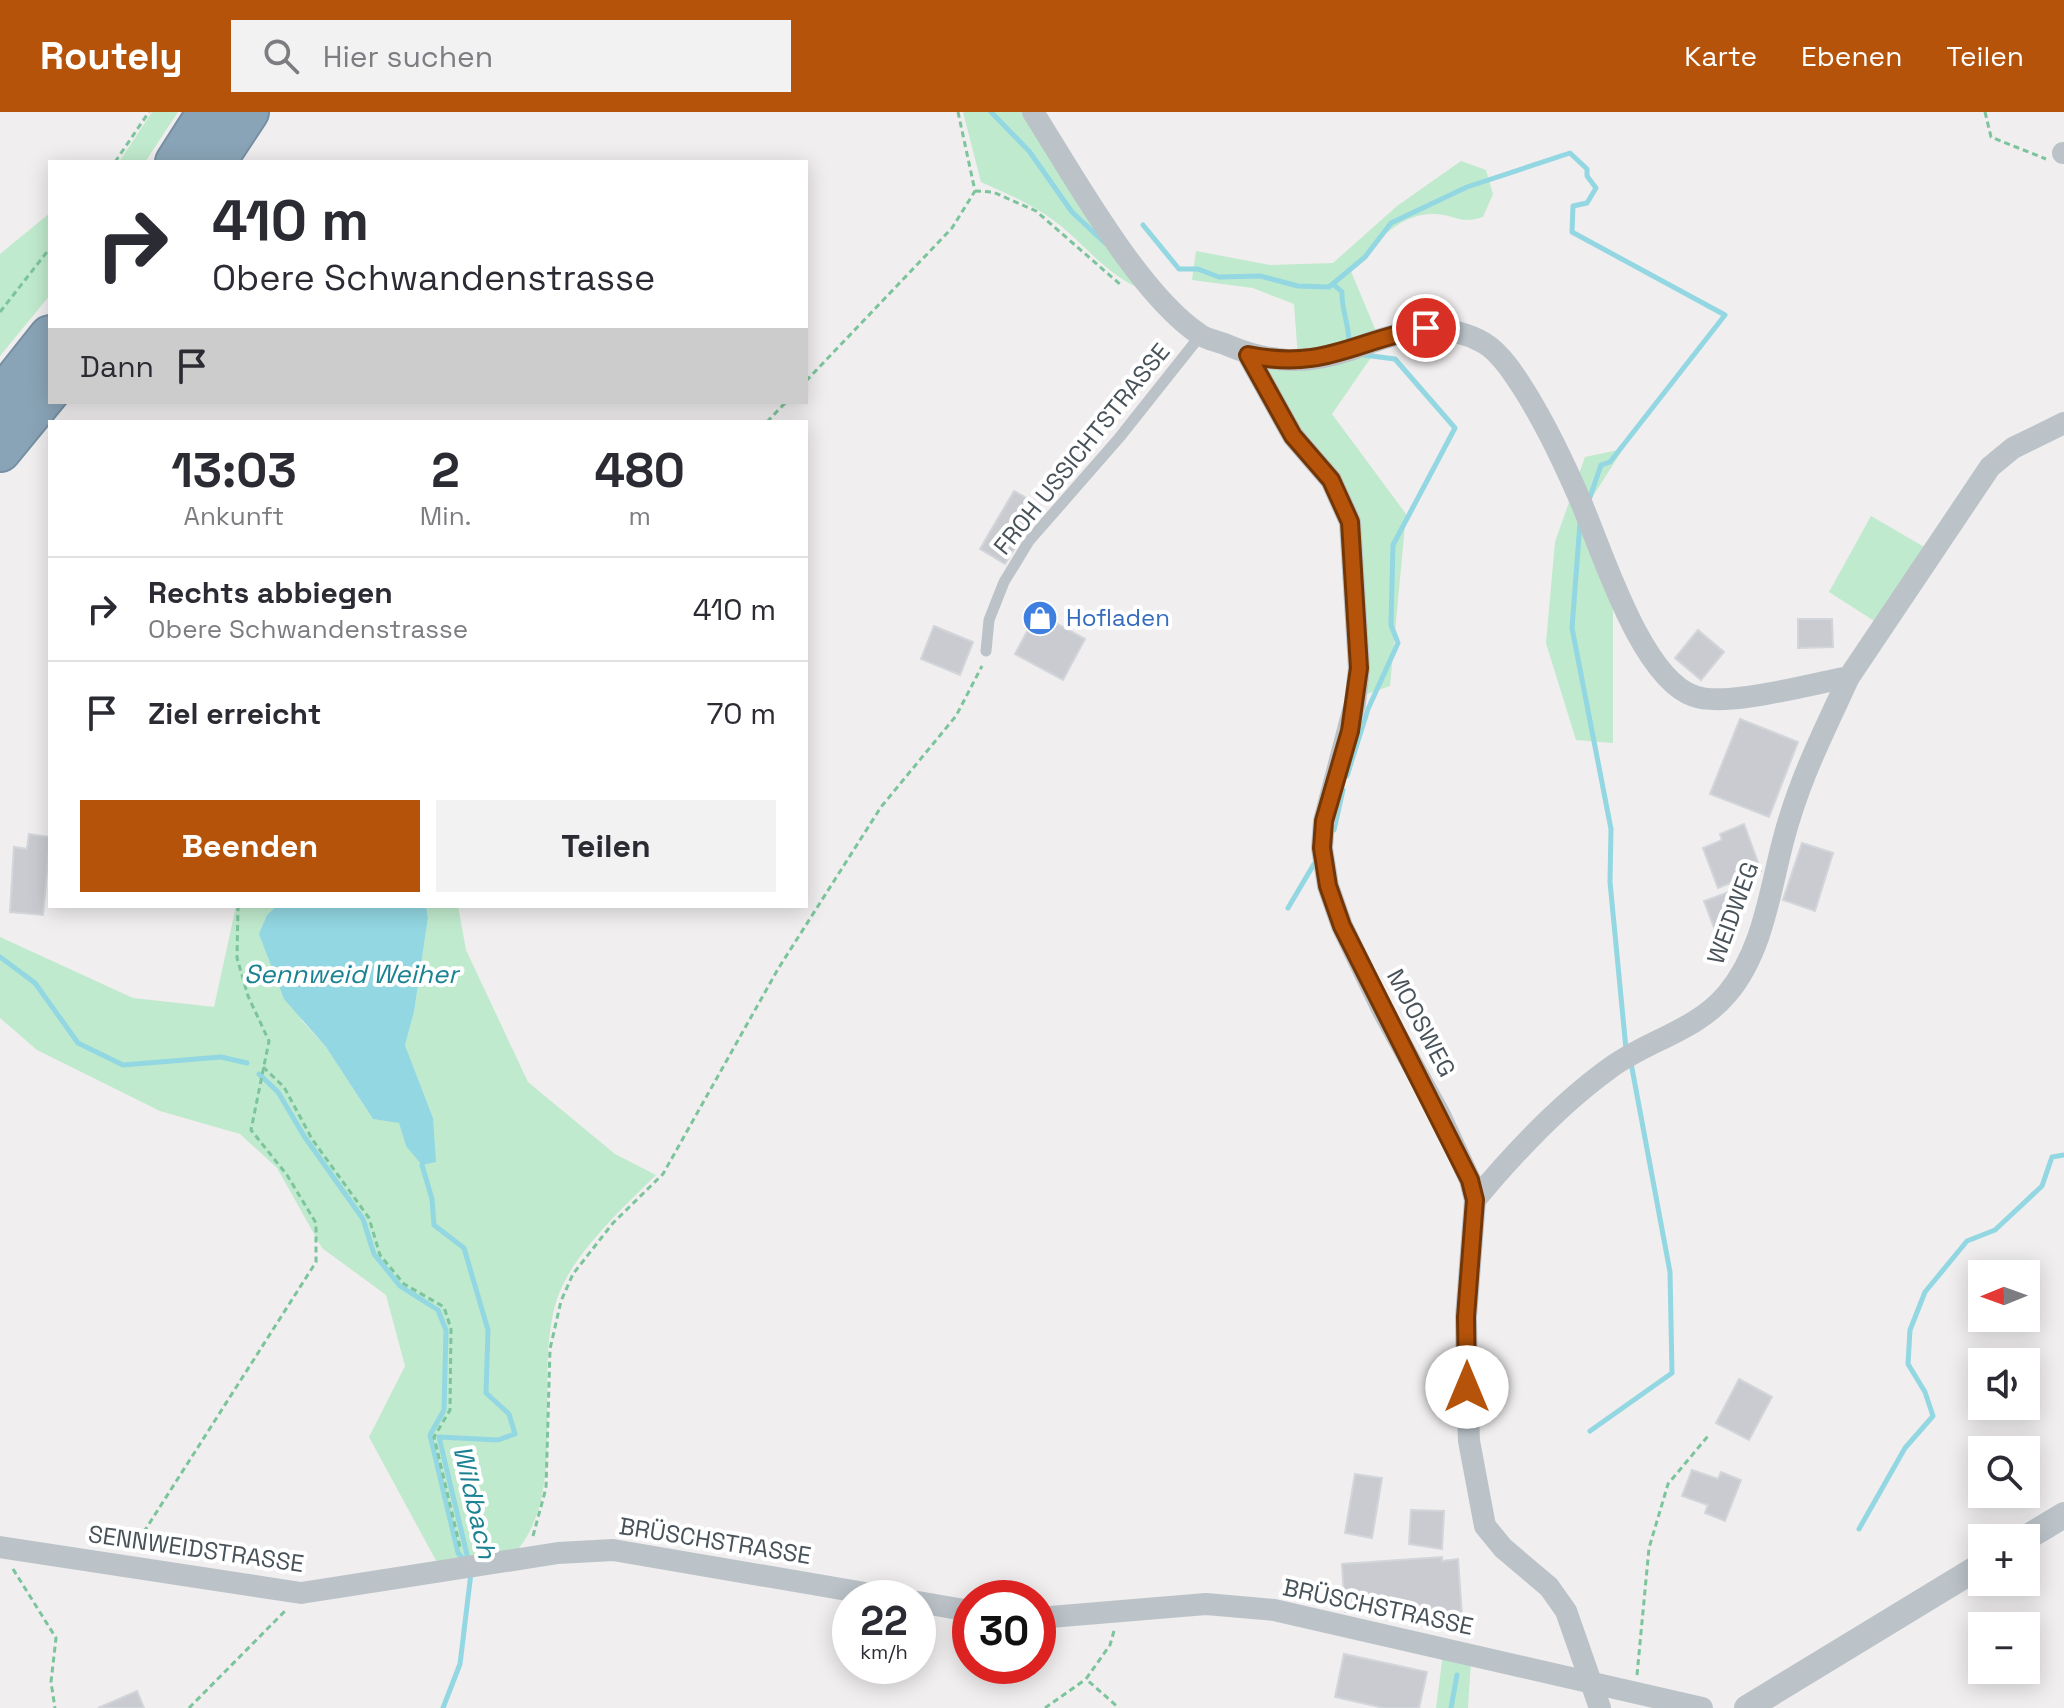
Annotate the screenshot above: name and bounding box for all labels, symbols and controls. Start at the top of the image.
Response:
search box [231,20,791,92]
text: Routely [40,32,183,80]
icon: search [259,34,303,78]
text: Hier suchen [323,37,493,76]
text: Karte [1684,38,1757,74]
text: Ebenen [1801,38,1902,74]
text: Teilen [1946,38,2024,74]
text: 410 m [212,185,369,256]
icon: right [80,192,184,296]
text: Obere Schwandenstrasse [212,255,655,301]
pin [1392,294,1460,362]
icon: arrive [1404,306,1448,350]
street label: FROH USSICHTSTRASSE [987,337,1177,561]
icon: arrive [170,344,214,388]
text: Dann [80,347,154,386]
text: 13:03 [171,440,297,501]
text: 2 [431,440,460,501]
text: 480 [594,440,685,501]
text: Ankunft [184,499,284,533]
text: Min. [420,499,471,533]
text: m [628,499,651,533]
text: Rechts abbiegen [148,573,393,612]
icon: right [80,587,124,631]
text: 410 m [693,590,776,629]
shop icon: Hofladen [1021,599,1059,637]
place label: Hofladen [1066,602,1170,633]
text: Obere Schwandenstrasse [148,612,468,646]
icon: arrive [80,691,124,735]
text: Ziel erreicht [148,694,321,733]
text: 70 m [707,694,776,733]
button: Beenden [80,800,420,892]
button: Teilen [436,800,776,892]
street label: WEIDWEG [1700,858,1765,968]
water label: Sennweid Weiher [244,957,461,991]
street label: MOOSWEG [1380,963,1463,1082]
north arrow [1968,1260,2040,1332]
map controls [1968,1260,2040,1684]
position arrow [1425,1345,1509,1429]
button: sound [1968,1348,2040,1420]
button: search [1968,1436,2040,1508]
water label: Wildbach [445,1442,505,1563]
street label: BRÜSCHSTRASSE [617,1510,813,1571]
street label: SENNWEIDSTRASSE [86,1518,306,1579]
button: + [1968,1524,2040,1596]
street label: BRÜSCHSTRASSE [1280,1571,1476,1642]
speed limit sign: 30 [952,1580,1056,1684]
text: 22 [860,1596,908,1647]
button: − [1968,1612,2040,1684]
text: km/h [860,1639,908,1665]

